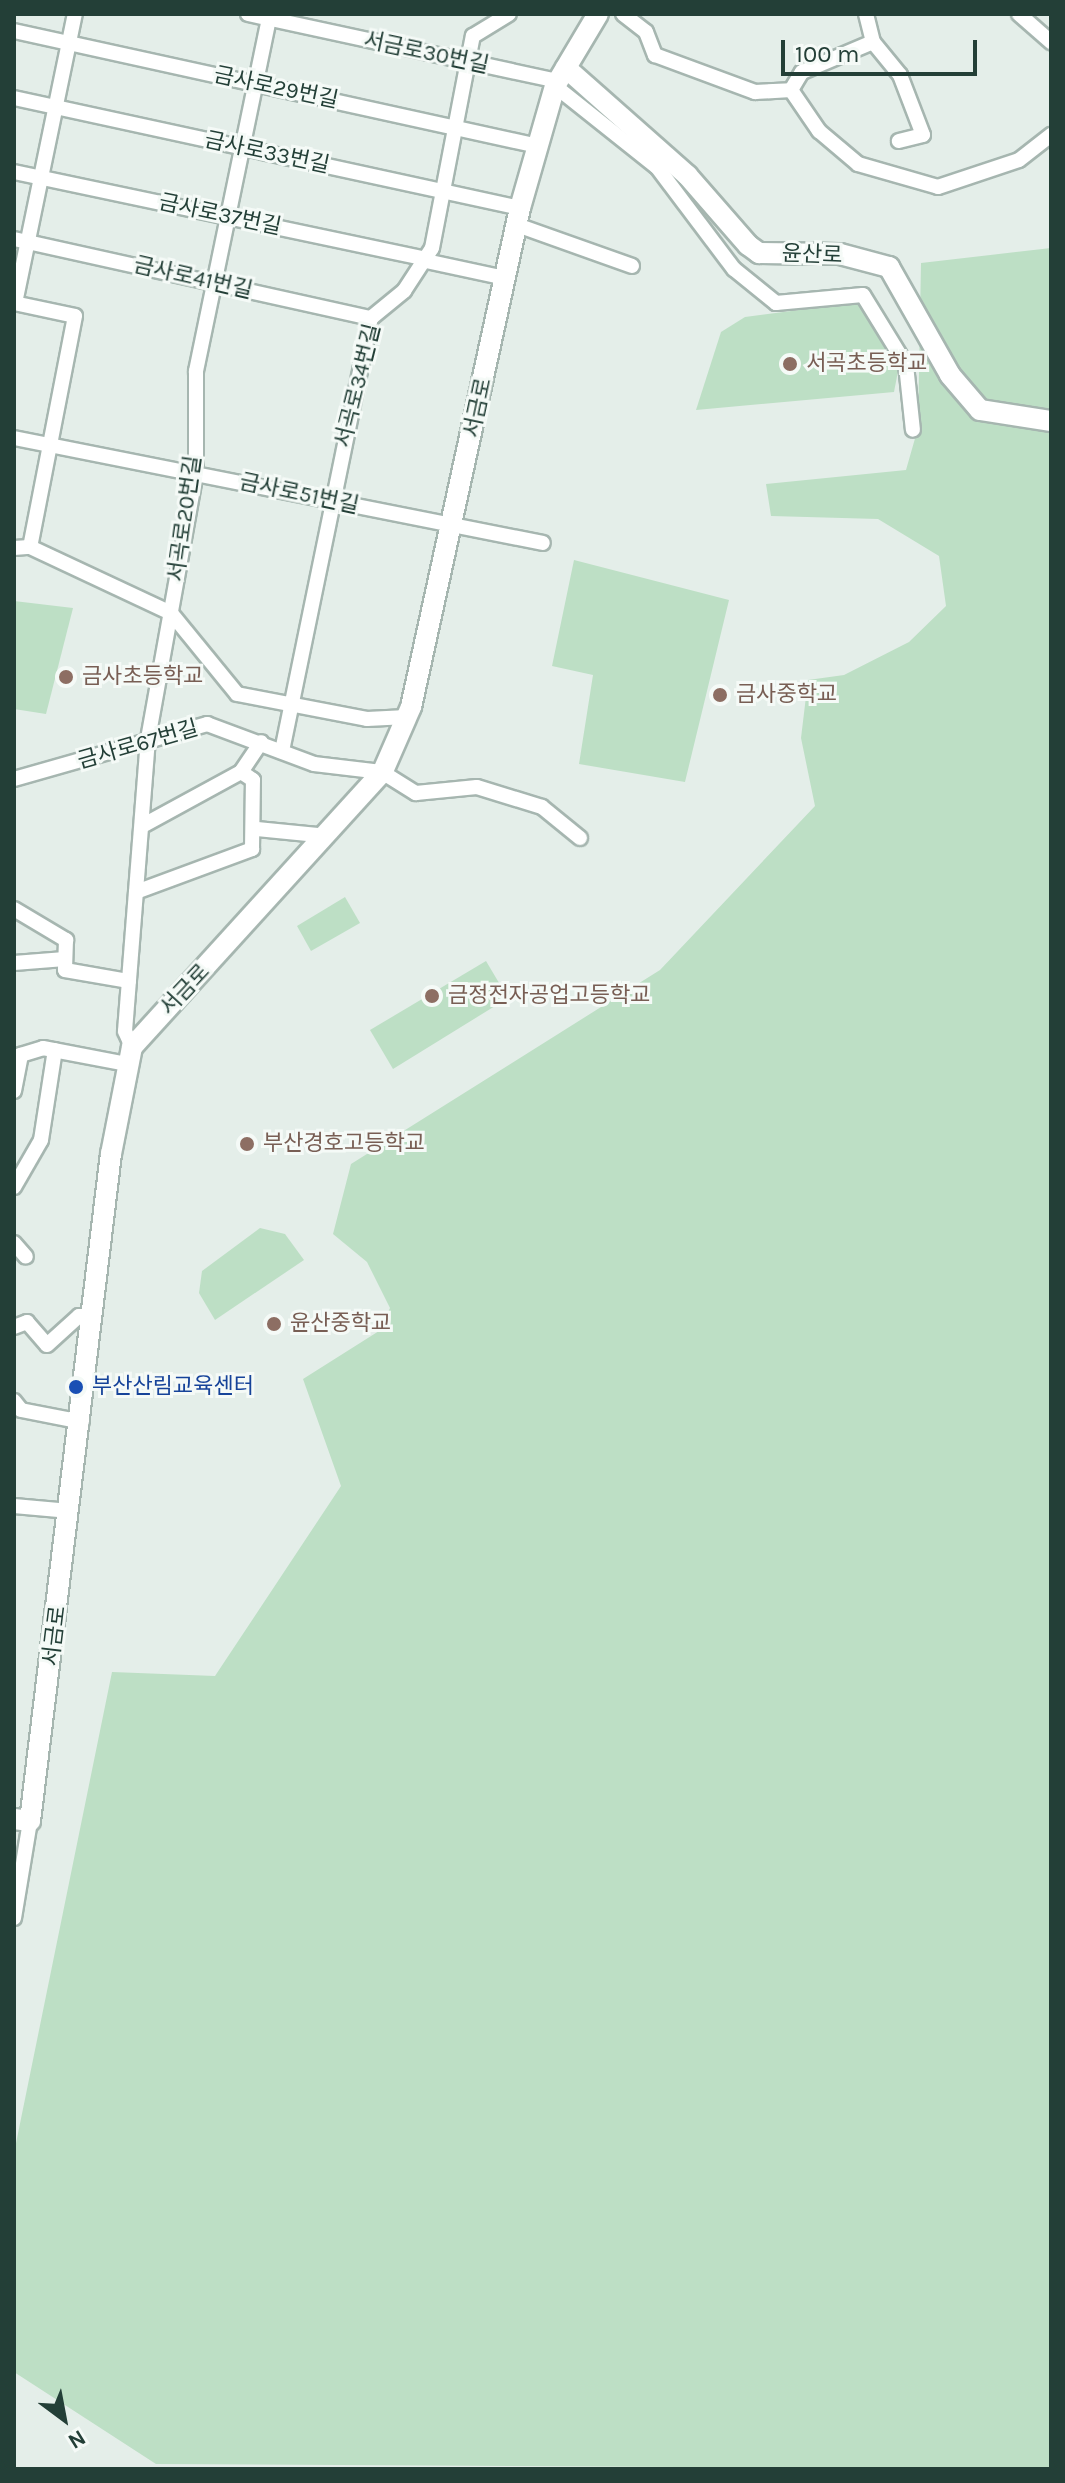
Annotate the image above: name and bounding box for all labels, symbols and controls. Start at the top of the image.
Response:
scale bar [785,24,981,74]
street label: 서금로30번길 [361,27,491,79]
text: 100 m [795,40,860,68]
street label: 금사로29번길 [211,62,341,114]
street label: 금사로33번길 [202,127,332,179]
street label: 금사로37번길 [156,189,284,241]
street label: 윤산로 [781,241,843,269]
street label: 금사로41번길 [131,252,255,304]
street label: 서곡로34번길 [330,321,386,451]
place label: 서곡초등학교 [806,351,927,377]
marker: 서곡초등학교 [781,355,799,373]
street label: 서금로 [459,376,497,440]
street label: 서곡로20번길 [163,454,207,584]
street label: 금사로51번길 [237,469,361,519]
place label: 금사초등학교 [82,664,203,690]
marker: 금사초등학교 [57,668,75,686]
place label: 금사중학교 [736,682,837,708]
marker: 금사중학교 [711,686,729,704]
street label: 금사로67번길 [75,715,201,775]
street label: 서금로 [155,959,215,1021]
place label: 금정전자공업고등학교 [448,983,650,1009]
marker: 금정전자공업고등학교 [423,987,441,1005]
place label: 부산경호고등학교 [263,1131,425,1157]
marker: 부산경호고등학교 [238,1135,256,1153]
place label: 윤산중학교 [290,1311,391,1337]
marker: 윤산중학교 [265,1315,283,1333]
place label: 부산산림교육센터 [92,1374,254,1400]
marker: 부산산림교육센터 [67,1378,85,1396]
street label: 서금로 [38,1604,72,1668]
north arrow [24,2379,104,2459]
text: N [63,2424,90,2455]

